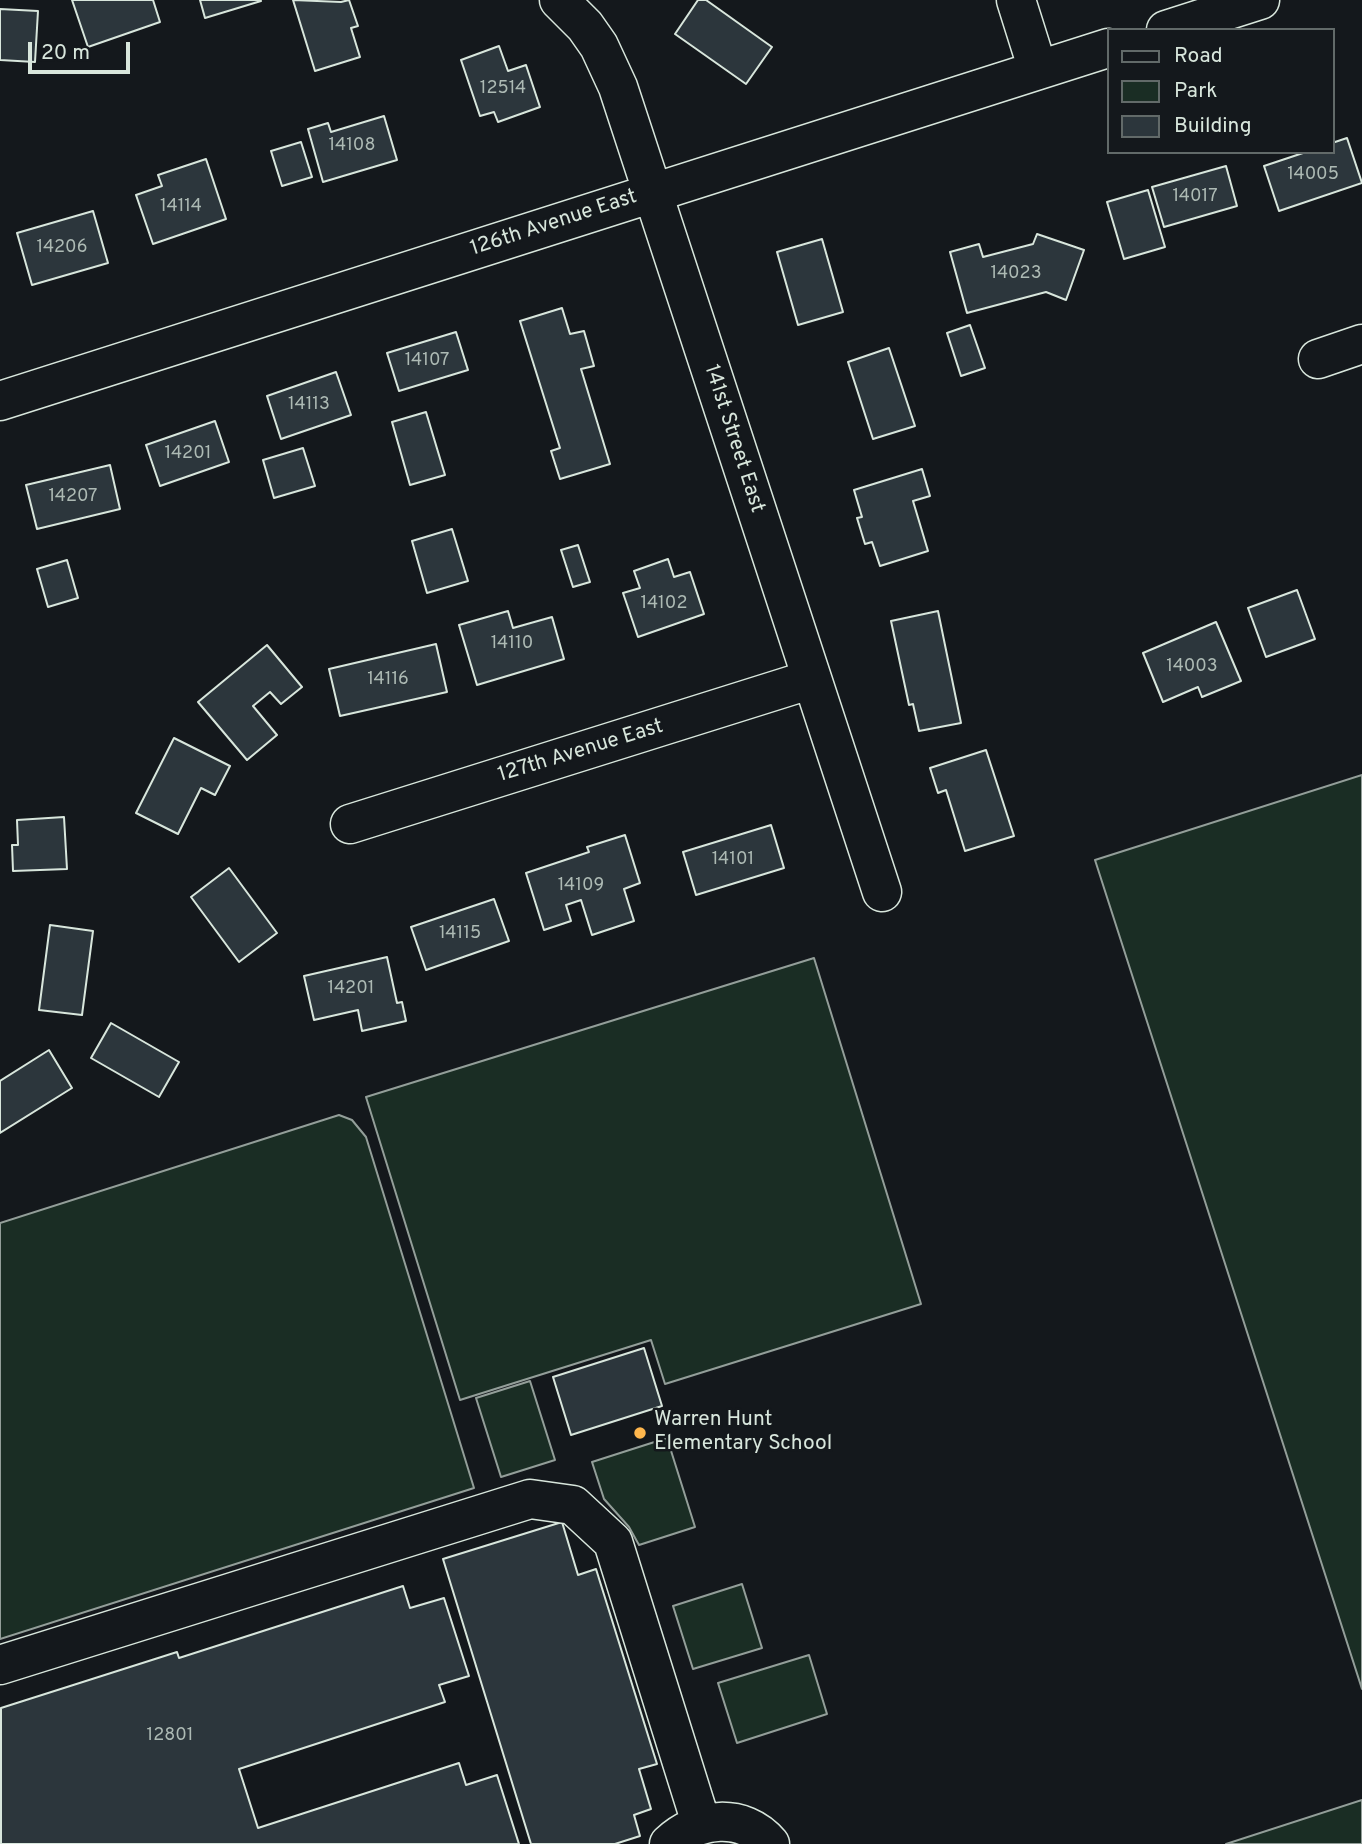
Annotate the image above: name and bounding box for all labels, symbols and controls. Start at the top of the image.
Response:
scale bar [32,28,133,72]
legend [1106,28,1334,154]
text: 20 m [41,40,90,67]
text: Road [1174,43,1223,70]
house number: 12514 [480,78,526,100]
text: Park [1174,78,1217,105]
text: Building [1174,113,1252,140]
house number: 14108 [329,135,375,157]
house number: 14005 [1287,164,1339,186]
street label: 126th Avenue East [467,185,641,263]
house number: 14017 [1172,186,1218,208]
house number: 14114 [160,196,202,218]
house number: 14206 [37,237,87,259]
house number: 14023 [991,263,1041,285]
house number: 14107 [405,350,449,372]
street label: 141st Street East [697,362,769,516]
house number: 14113 [288,394,330,416]
house number: 14201 [165,443,211,465]
house number: 14207 [49,486,97,508]
house number: 14102 [641,593,687,615]
house number: 14110 [491,633,533,655]
house number: 14003 [1166,656,1218,678]
house number: 14116 [367,669,409,691]
street label: 127th Avenue East [495,715,667,789]
house number: 14101 [712,849,754,871]
house number: 14109 [558,875,604,897]
house number: 14115 [439,923,481,945]
house number: 14201 [328,978,374,1000]
place label: Warren Hunt Elementary School [654,1408,832,1458]
marker: Warren Hunt Elementary School [632,1425,648,1441]
house number: 12801 [147,1725,193,1747]

